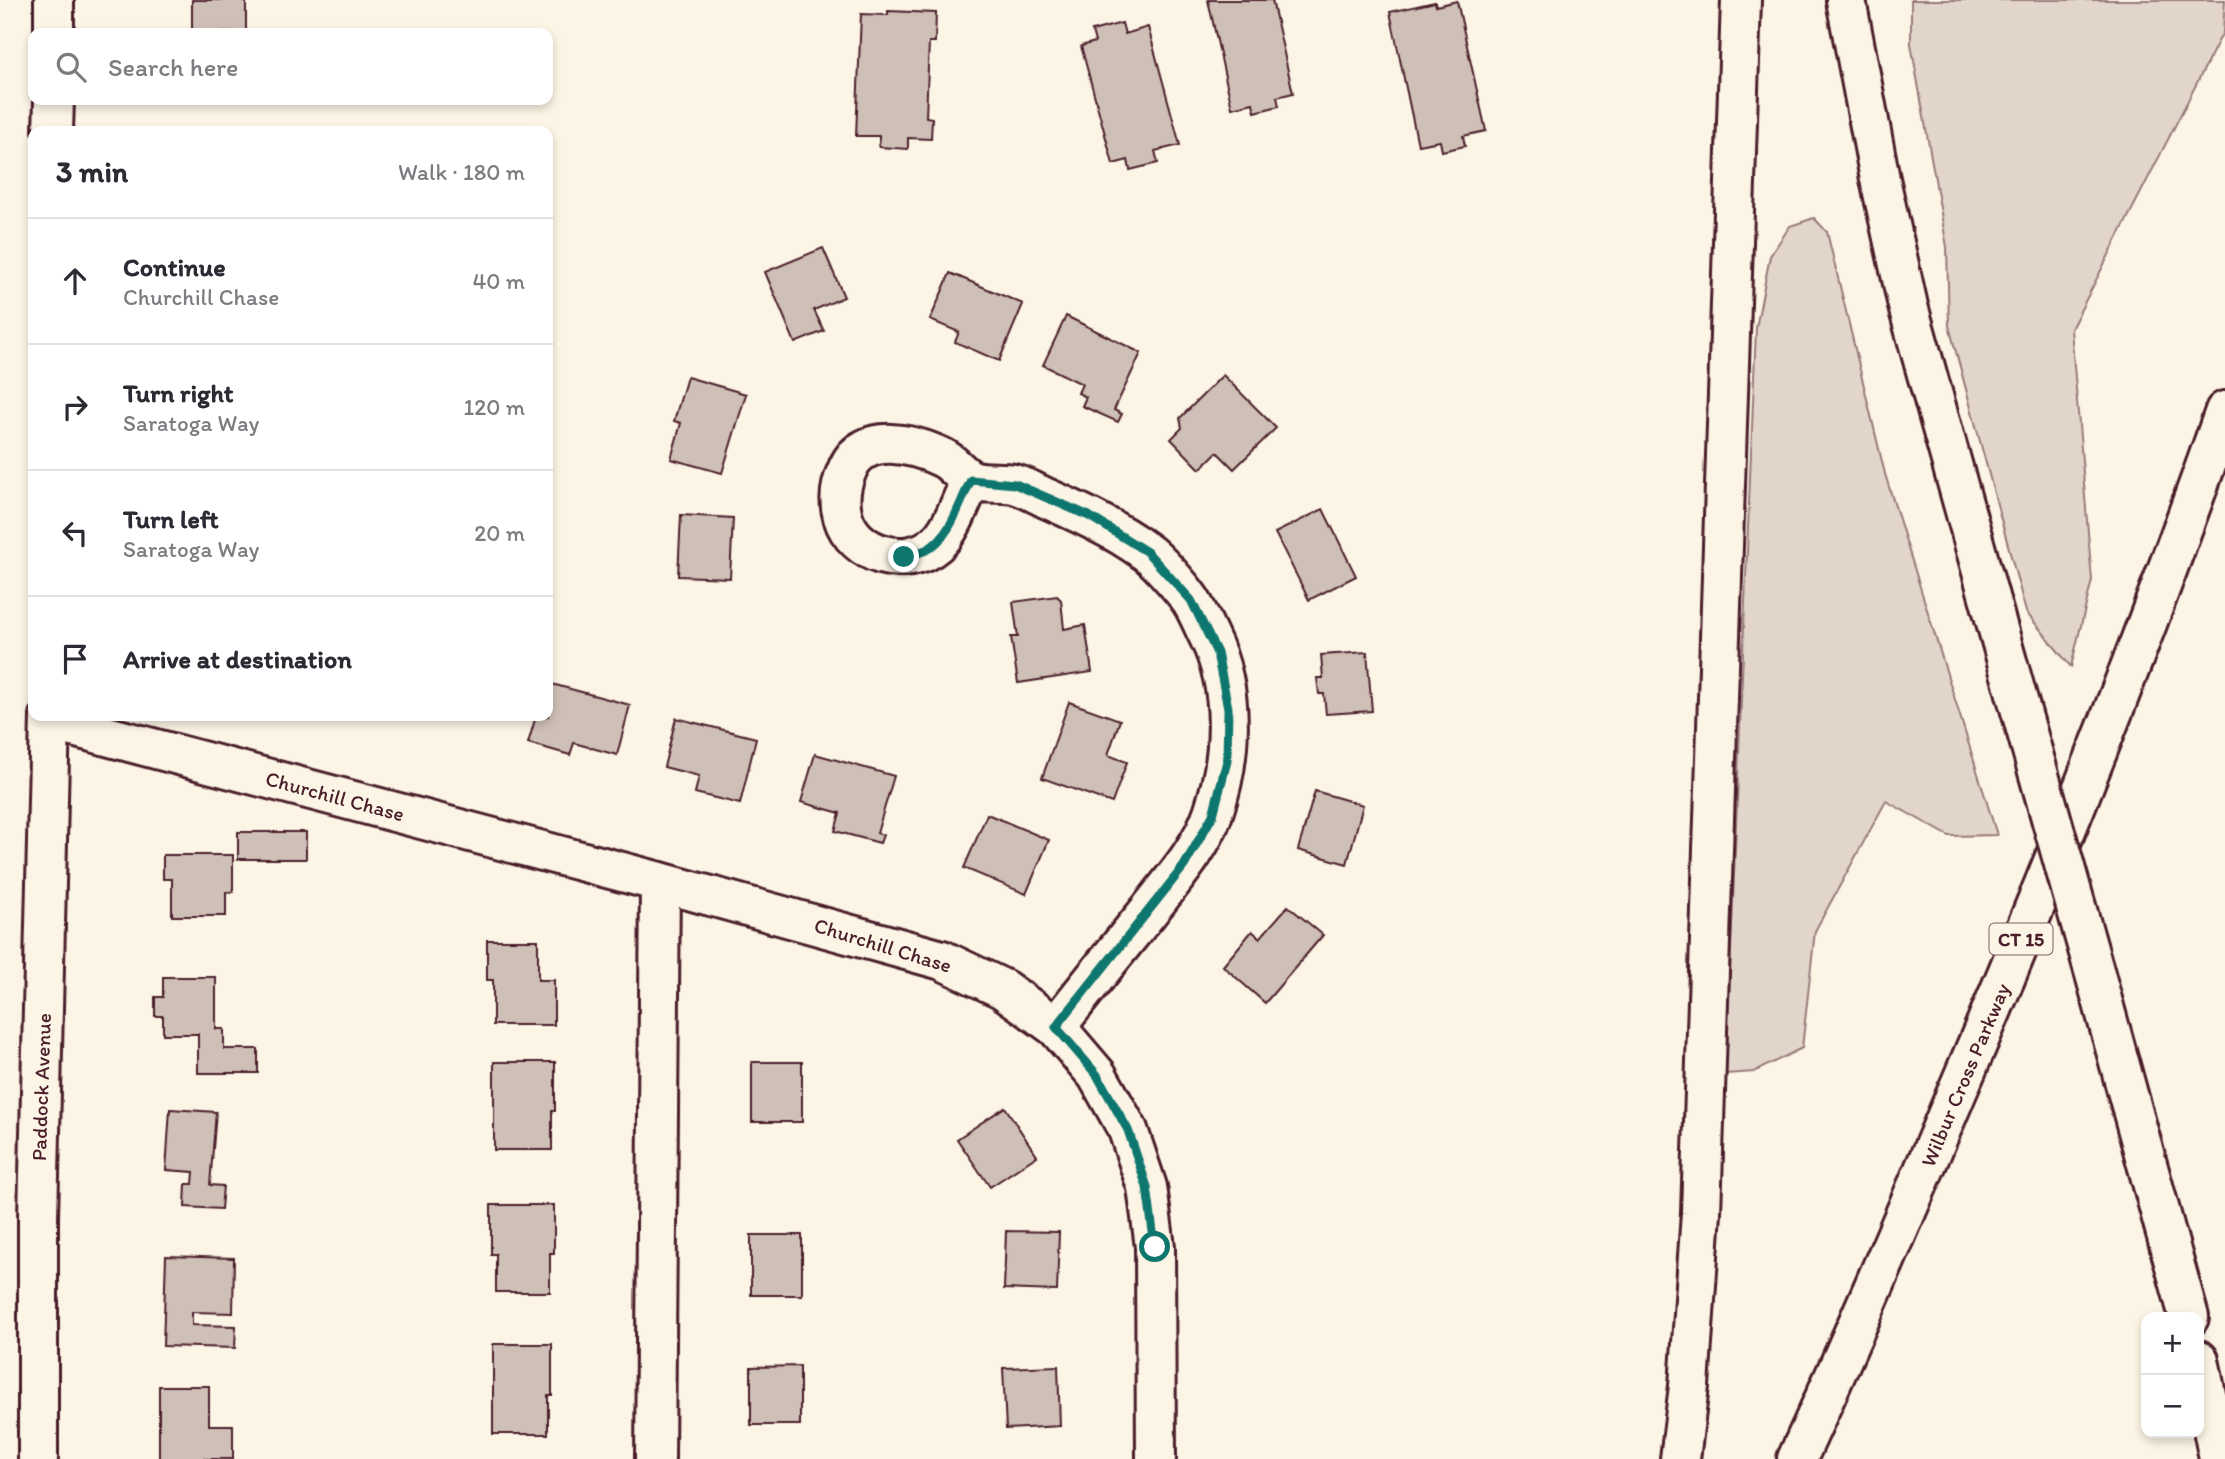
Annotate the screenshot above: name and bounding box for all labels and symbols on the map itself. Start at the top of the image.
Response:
route end [888,541,919,572]
street label: Churchill Chase [263,765,407,827]
street label: Churchill Chase [811,912,955,978]
road number: CT 15 [1990,923,2052,954]
street label: Wilbur Cross Parkway [1915,979,2015,1171]
street label: Paddock Avenue [26,1013,56,1161]
route start [1139,1231,1170,1262]

